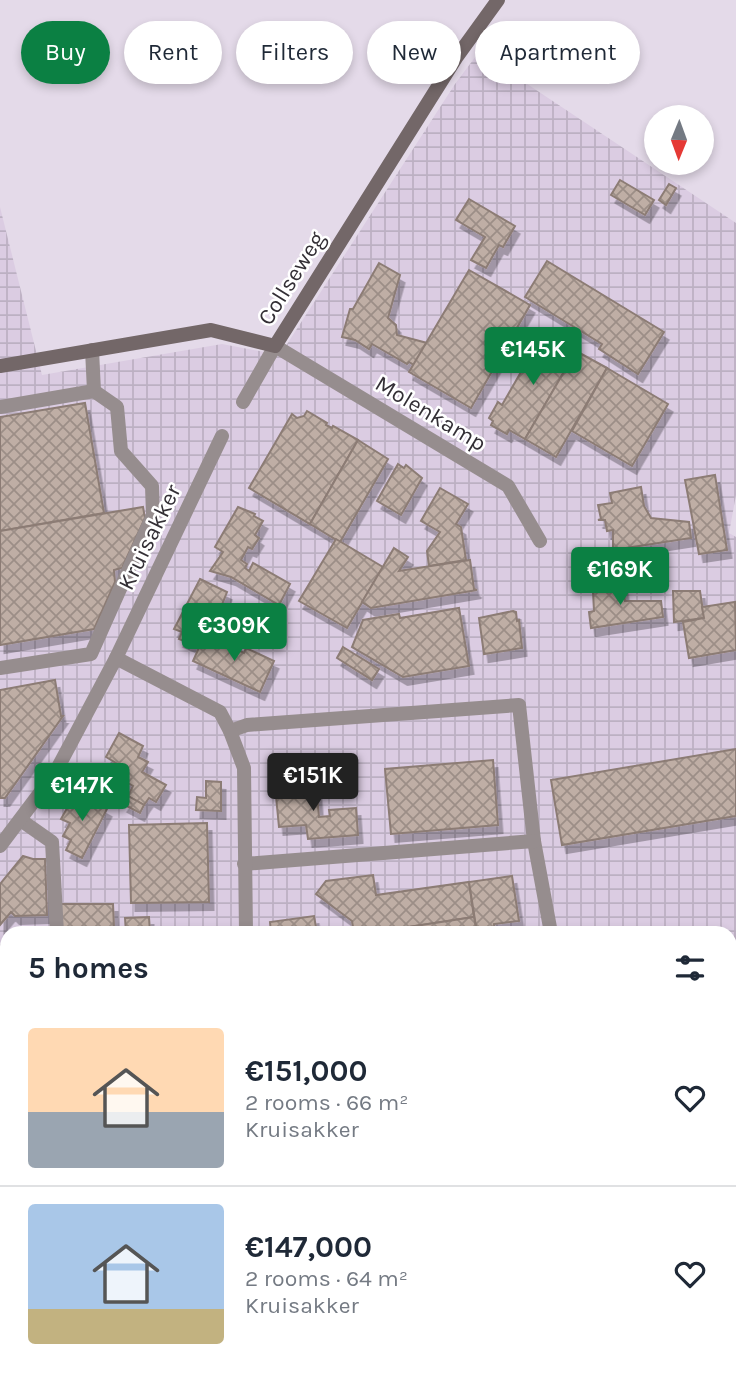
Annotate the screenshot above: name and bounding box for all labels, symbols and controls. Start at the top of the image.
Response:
chip: Buy [21,21,110,84]
chip: Rent [124,21,222,84]
chip: Filters [236,21,353,84]
chip: New [367,21,461,84]
chip: Apartment [475,21,640,84]
north arrow [644,105,714,175]
map controls [644,105,714,175]
street label: Collseweg [252,227,331,330]
pin: €145K [484,328,582,387]
text: €145K [501,336,565,363]
street label: Molenkamp [370,370,491,457]
street label: Kruisakker [112,480,187,594]
pin: €169K [571,548,669,607]
text: €169K [587,556,653,583]
pin: €309K [185,604,283,663]
text: €309K [198,612,270,639]
pin: €151K [264,754,362,813]
text: €151K [283,762,343,789]
pin: €147K [33,764,131,823]
text: €147K [51,772,113,799]
icon: filters [671,949,709,987]
text: 5 homes [28,950,149,986]
text: €151,000 [245,1053,367,1089]
icon: home [84,1056,168,1140]
icon: heart [671,1079,709,1117]
text: 2 rooms · 66 m² [245,1089,408,1116]
text: Kruisakker [245,1116,359,1143]
text: €147,000 [245,1229,372,1265]
icon: home [84,1232,168,1316]
icon: heart [671,1255,709,1293]
text: 2 rooms · 64 m² [245,1265,408,1292]
text: Kruisakker [245,1292,359,1319]

